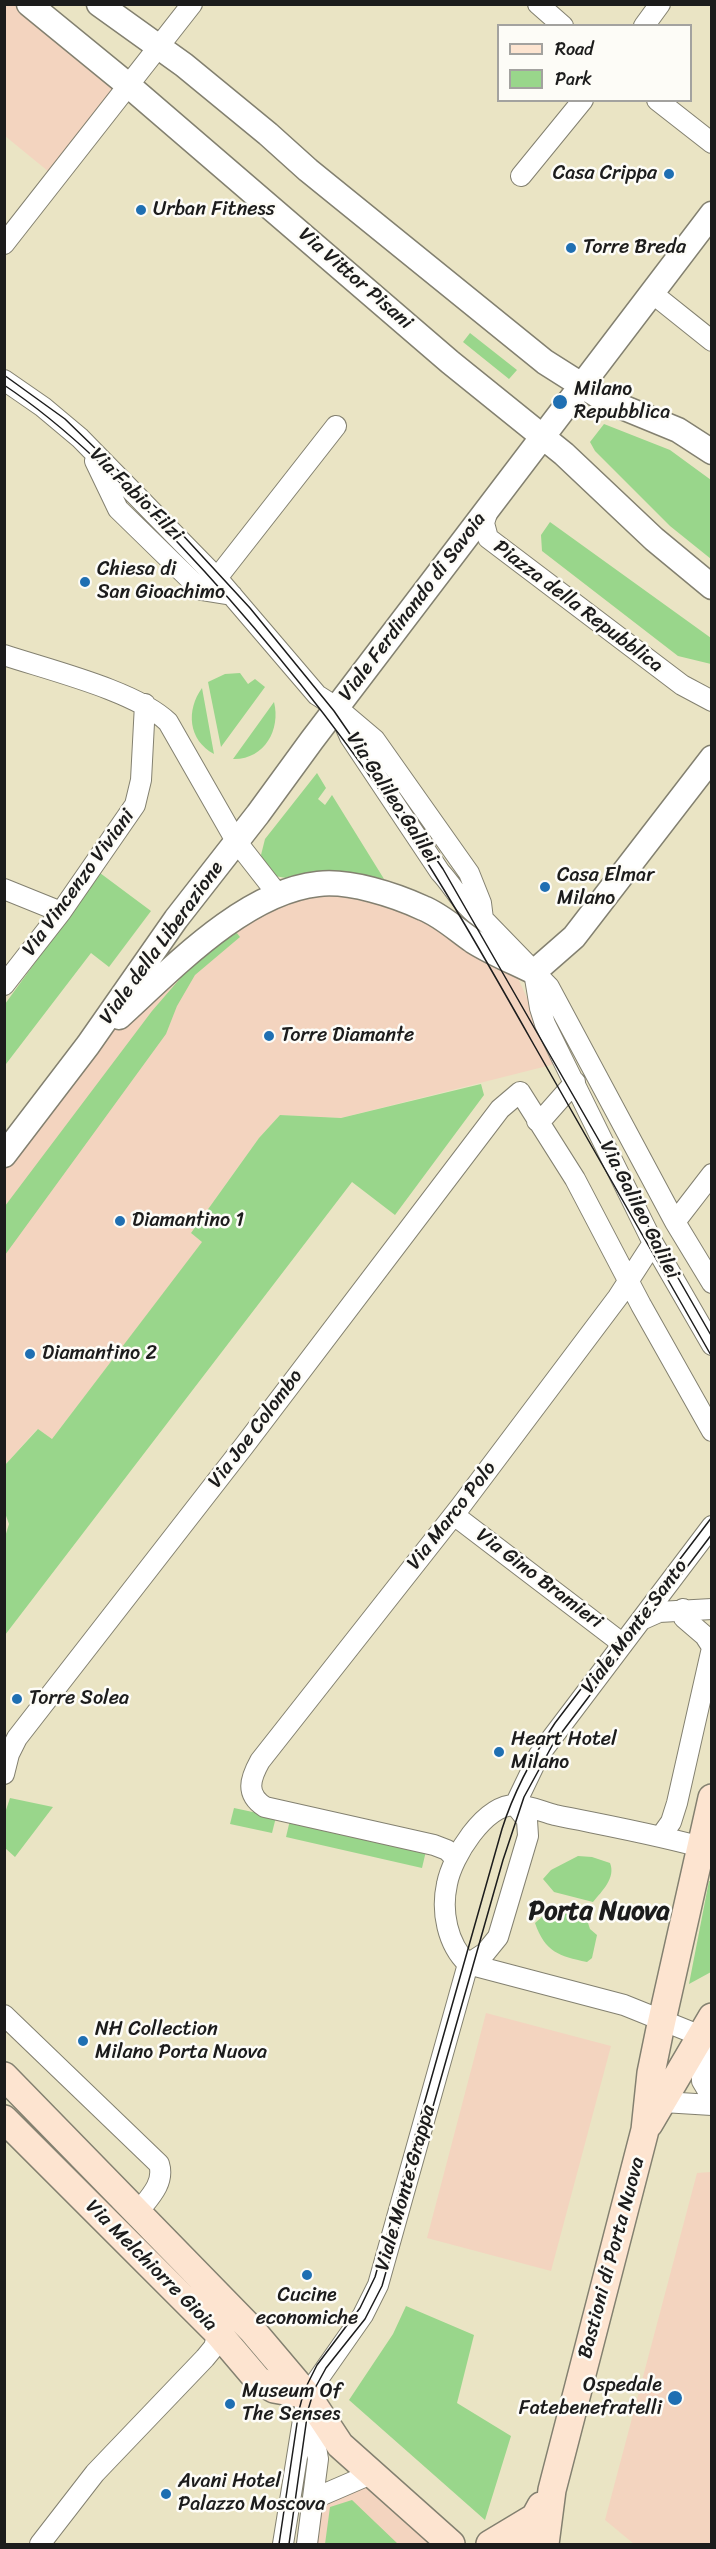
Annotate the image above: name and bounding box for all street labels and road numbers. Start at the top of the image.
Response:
street label: Via Vittor Pisani [293,223,417,335]
street label: Via Fabio Filzi [84,443,188,547]
street label: Viale Ferdinando di Savoia [334,508,492,706]
street label: Piazza della Repubblica [489,536,667,678]
street label: Via Galileo Galilei [341,728,443,868]
street label: Via Vincenzo Viviani [18,805,140,961]
street label: Viale della Liberazione [95,857,229,1029]
street label: Via Galileo Galilei [594,1137,684,1283]
street label: Via Joe Colombo [204,1365,308,1493]
street label: Via Marco Polo [402,1457,502,1575]
street label: Via Gino Bramieri [471,1524,607,1634]
street label: Viale Monte Santo [577,1555,693,1699]
street label: Viale Monte Grappa [371,2102,441,2274]
street label: Bastioni di Porta Nuova [574,2155,650,2361]
street label: Via Melchiorre Gioia [80,2195,222,2337]

